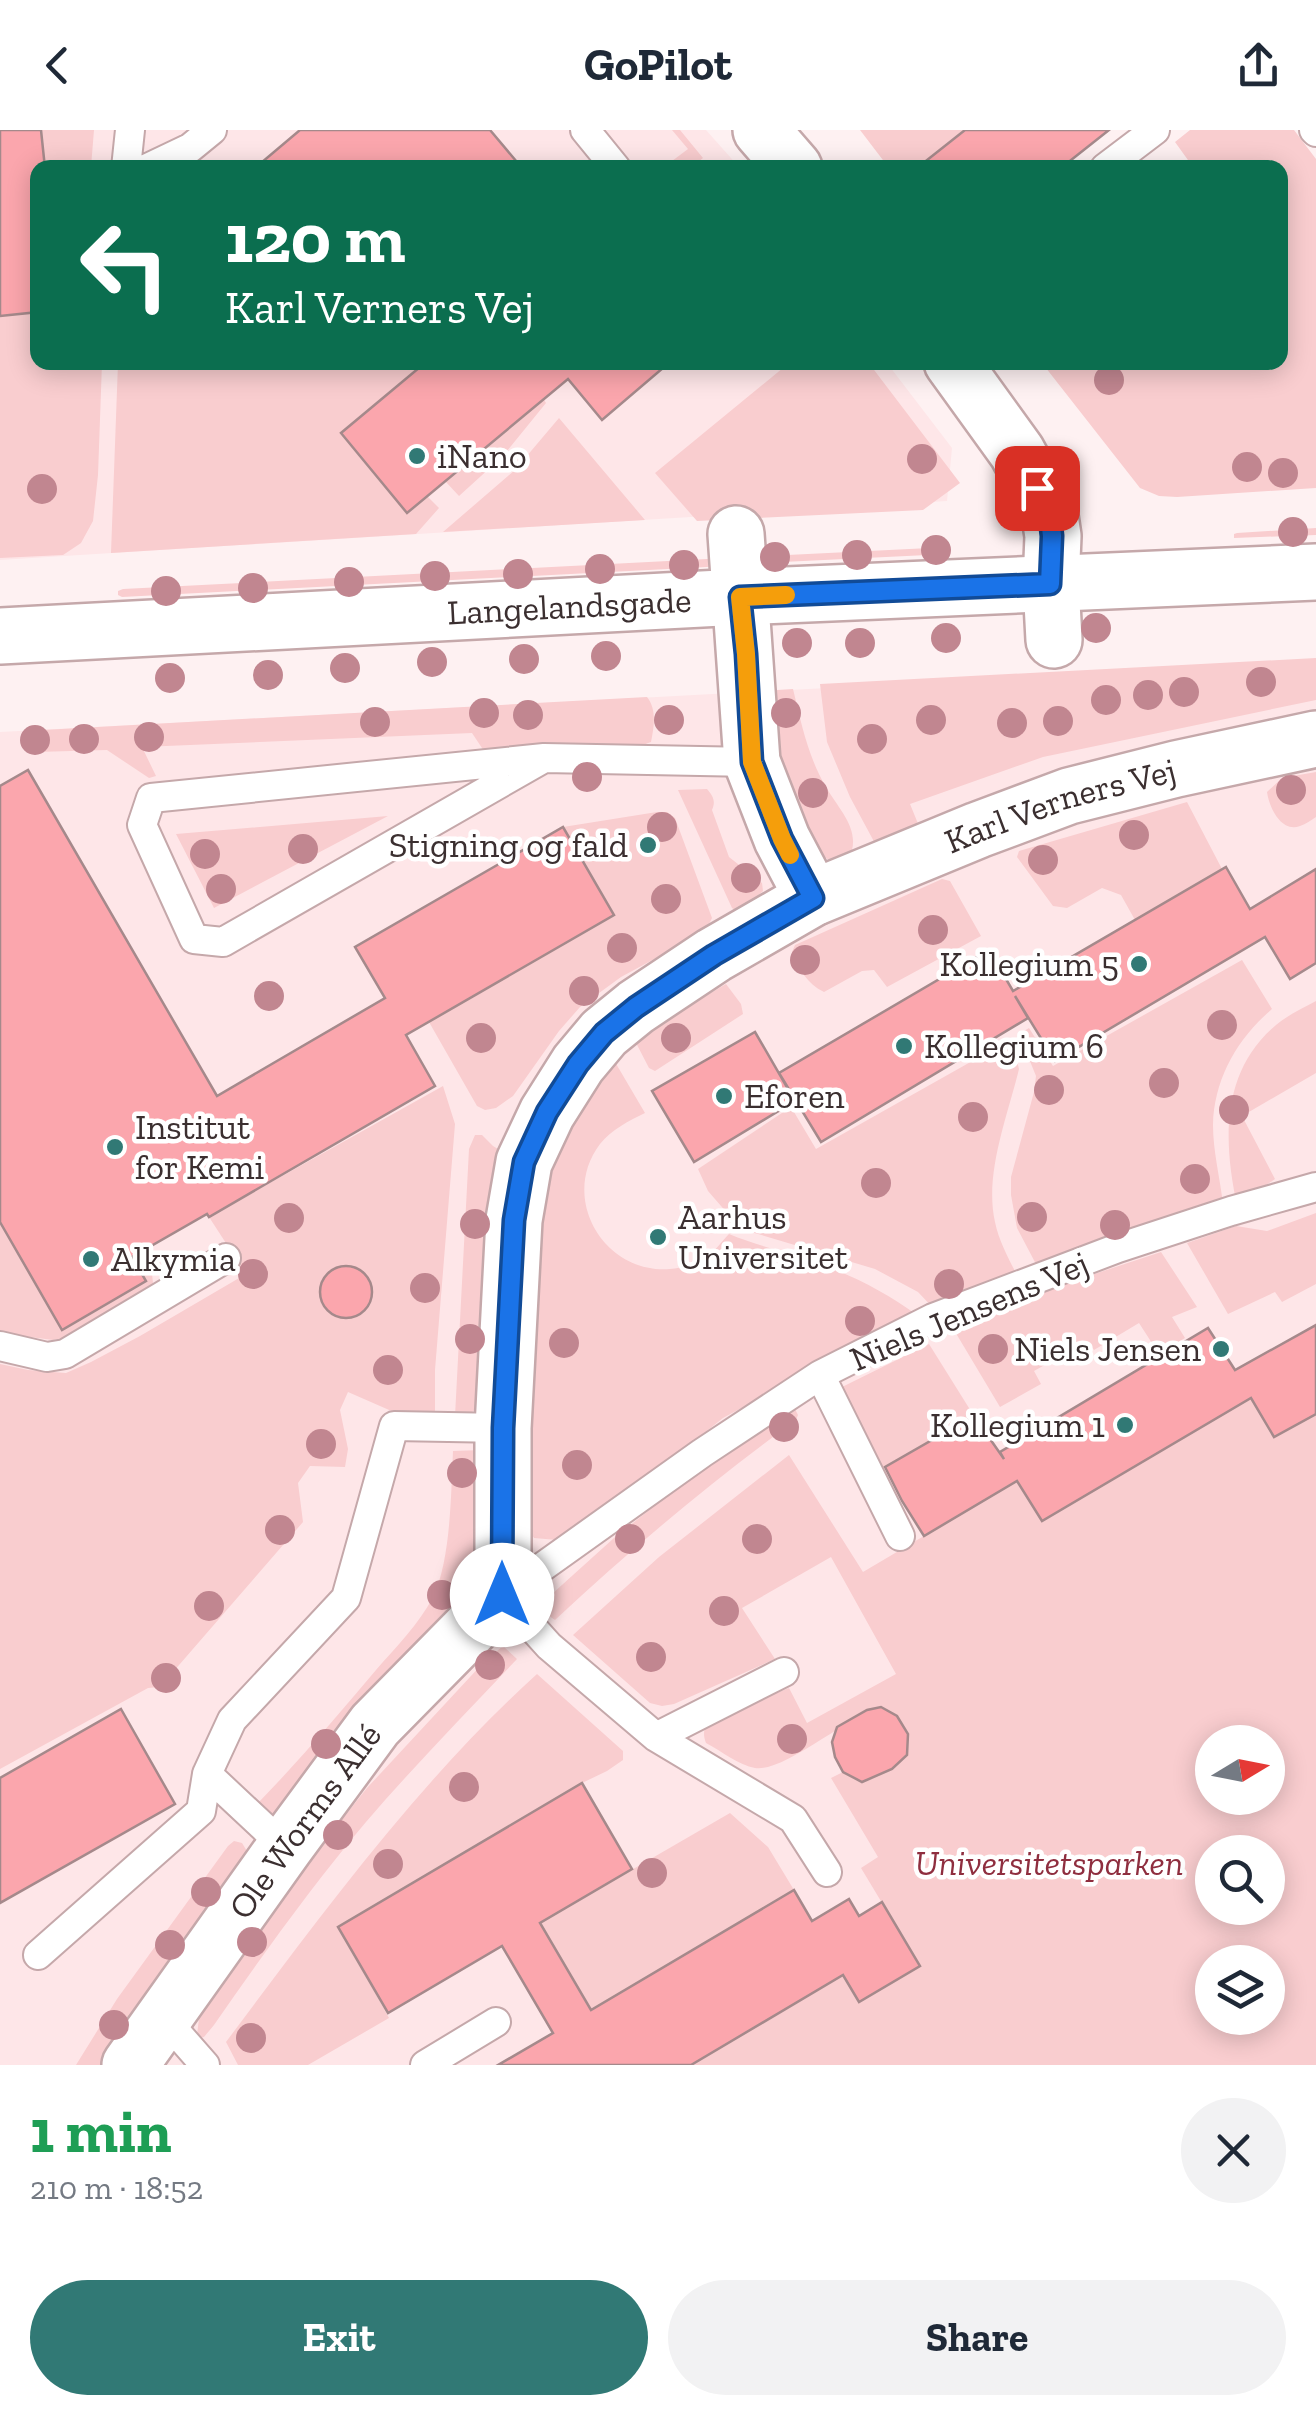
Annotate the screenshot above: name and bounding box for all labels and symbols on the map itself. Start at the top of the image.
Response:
place label: iNano [437,435,527,477]
marker: iNano [406,445,428,467]
pin [995,446,1080,531]
street label: Langelandsgade [446,579,692,633]
street label: Karl Verners Vej [938,749,1180,862]
place label: Stigning og fald [389,824,628,866]
marker: Stigning og fald [637,834,659,856]
place label: Kollegium 5 [940,943,1119,985]
marker: Kollegium 5 [1128,953,1150,975]
place label: Kollegium 6 [924,1025,1104,1067]
marker: Kollegium 6 [893,1035,915,1057]
place label: Eforen [744,1075,845,1117]
marker: Eforen [713,1085,735,1107]
place label: Institut for Kemi [135,1106,264,1188]
marker: Institut for Kemi [104,1136,126,1158]
place label: Aarhus Universitet [678,1196,848,1278]
marker: Aarhus Universitet [647,1226,669,1248]
place label: Alkymia [111,1238,236,1280]
street label: Niels Jensens Vej [844,1242,1094,1380]
marker: Alkymia [80,1248,102,1270]
place label: Niels Jensen [1014,1328,1201,1370]
marker: Niels Jensen [1210,1338,1232,1360]
place label: Kollegium 1 [930,1404,1105,1446]
marker: Kollegium 1 [1114,1414,1136,1436]
position arrow [450,1543,554,1647]
street label: Ole Worms Allé [220,1715,390,1927]
north arrow [1195,1725,1285,1815]
park label: Universitetsparken [915,1842,1183,1884]

